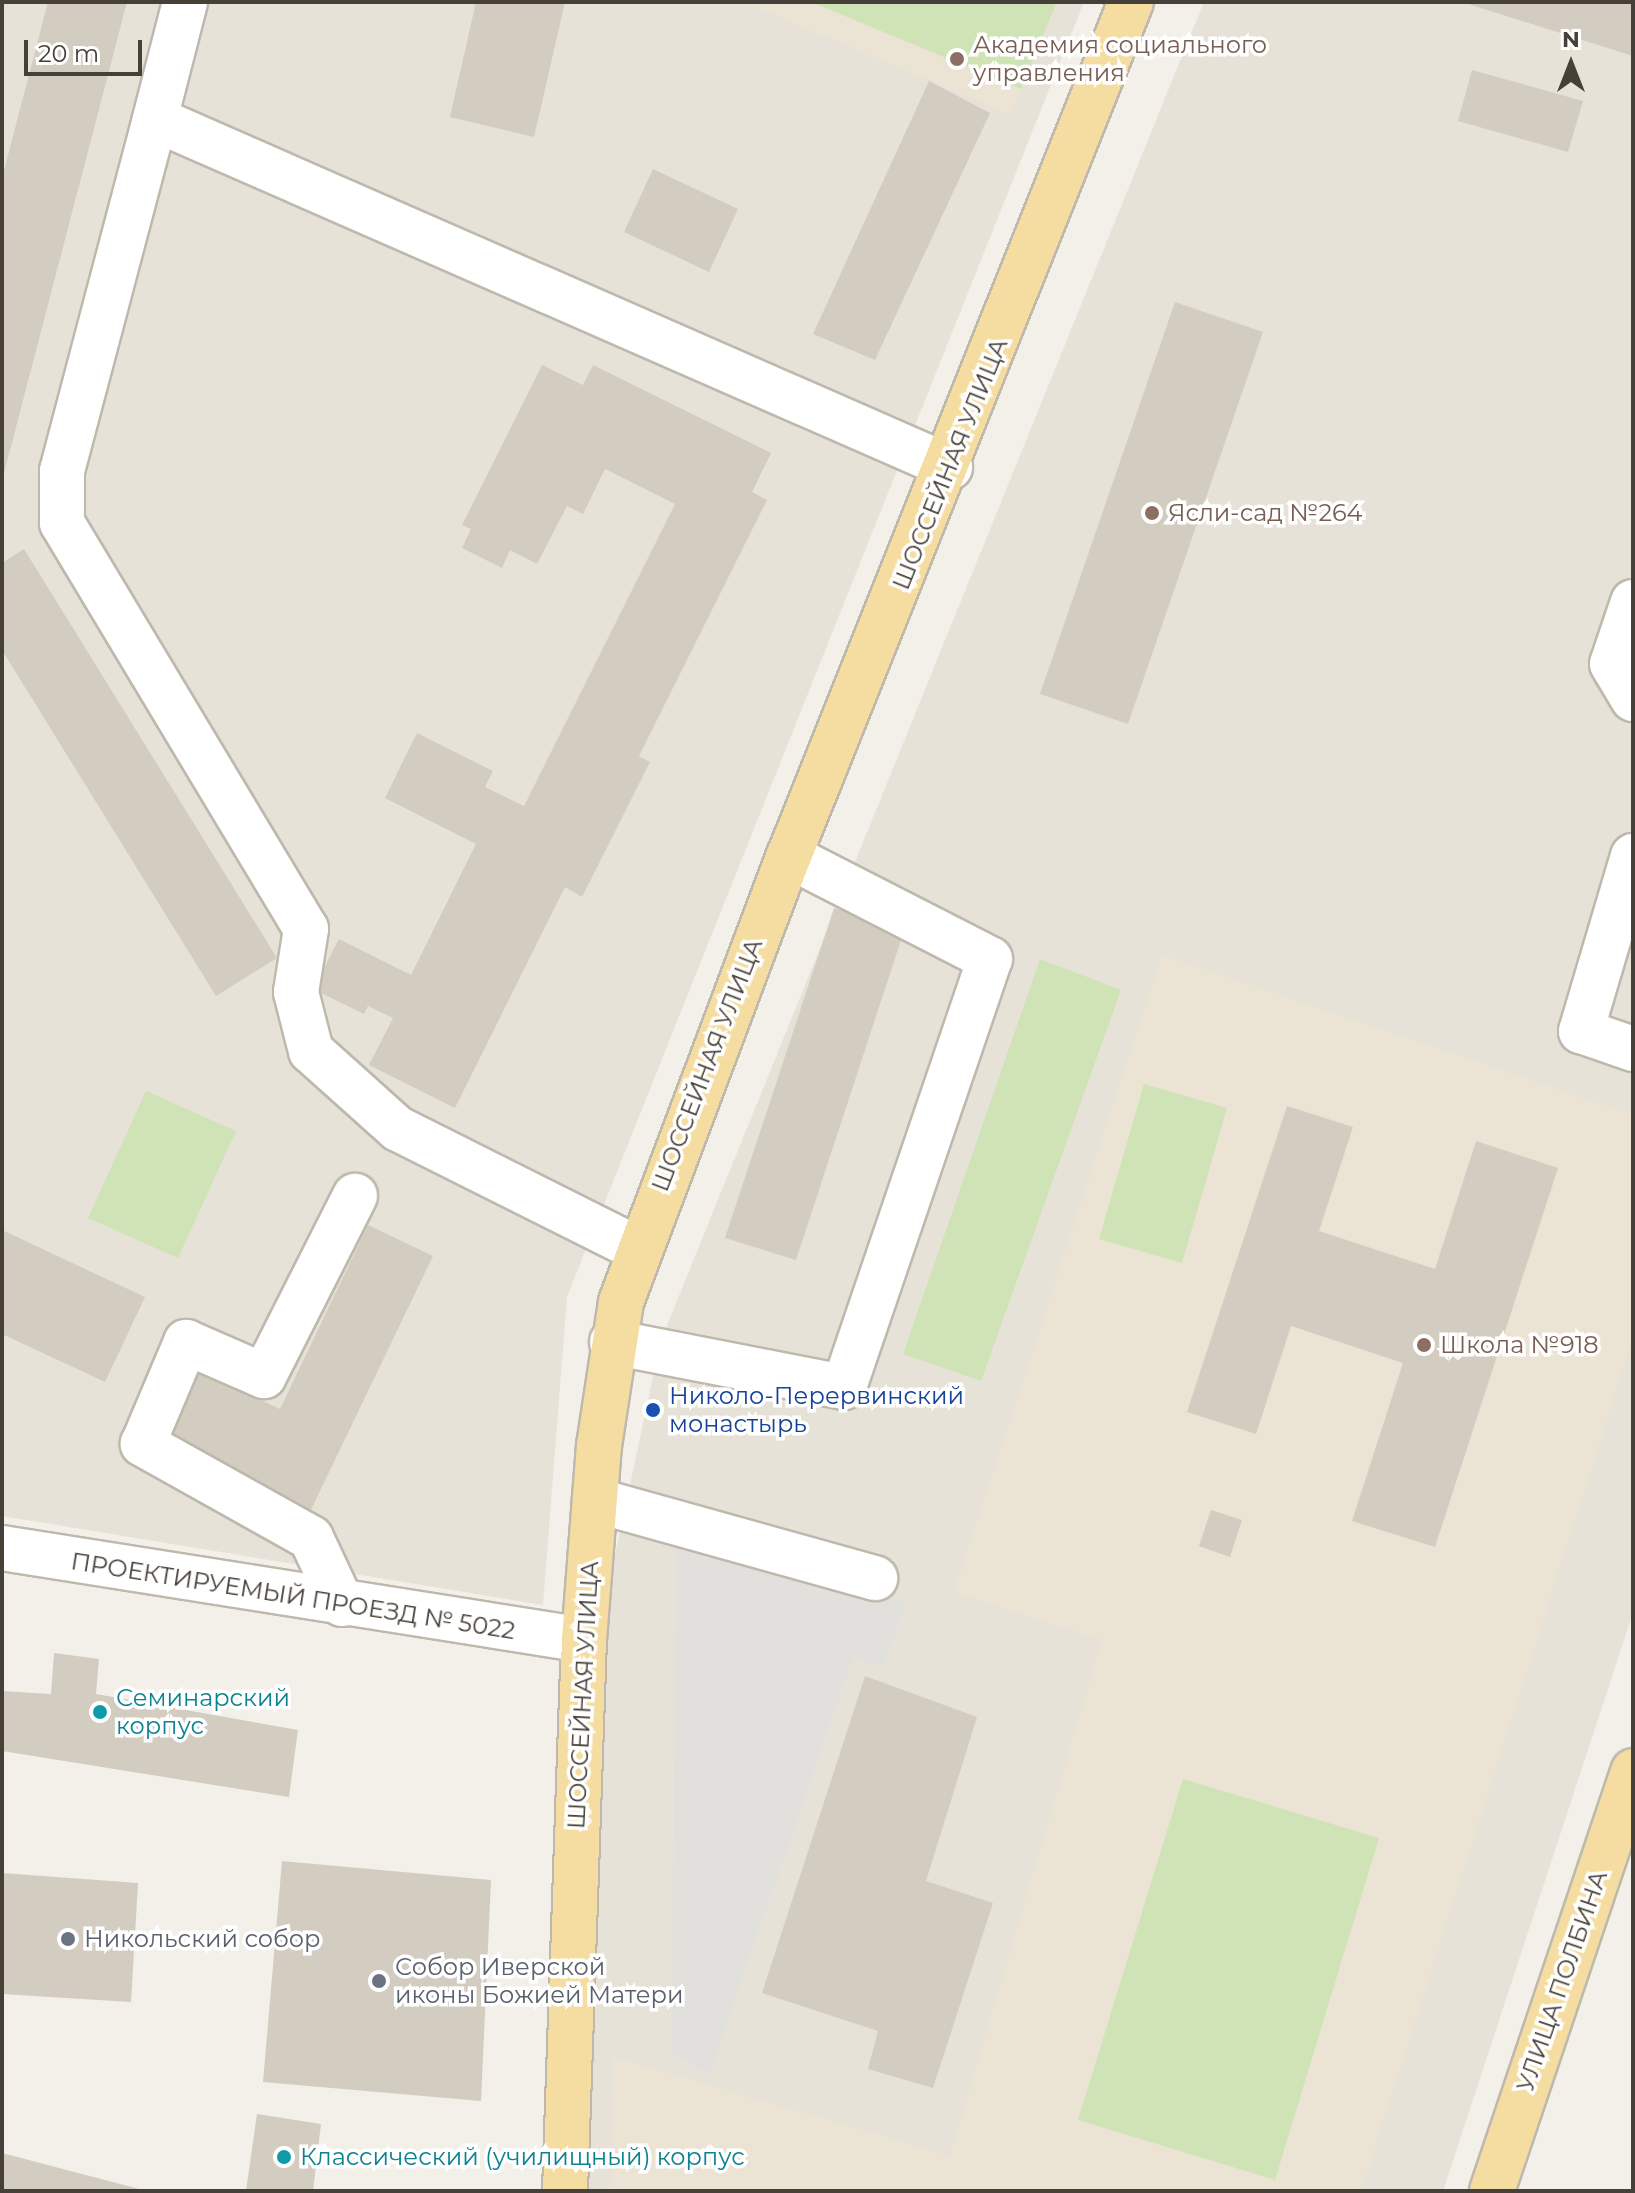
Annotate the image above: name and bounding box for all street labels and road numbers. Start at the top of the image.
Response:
street label: ШОССЕЙНАЯ УЛИЦА [886,334,1014,594]
street label: ШОССЕЙНАЯ УЛИЦА [645,934,769,1196]
street label: ПРОЕКТИРУЕМЫЙ ПРОЕЗД № 5022 [69,1547,517,1645]
street label: ШОССЕЙНАЯ УЛИЦА [562,1560,604,1830]
street label: УЛИЦА ПОЛБИНА [1511,1867,1613,2095]

